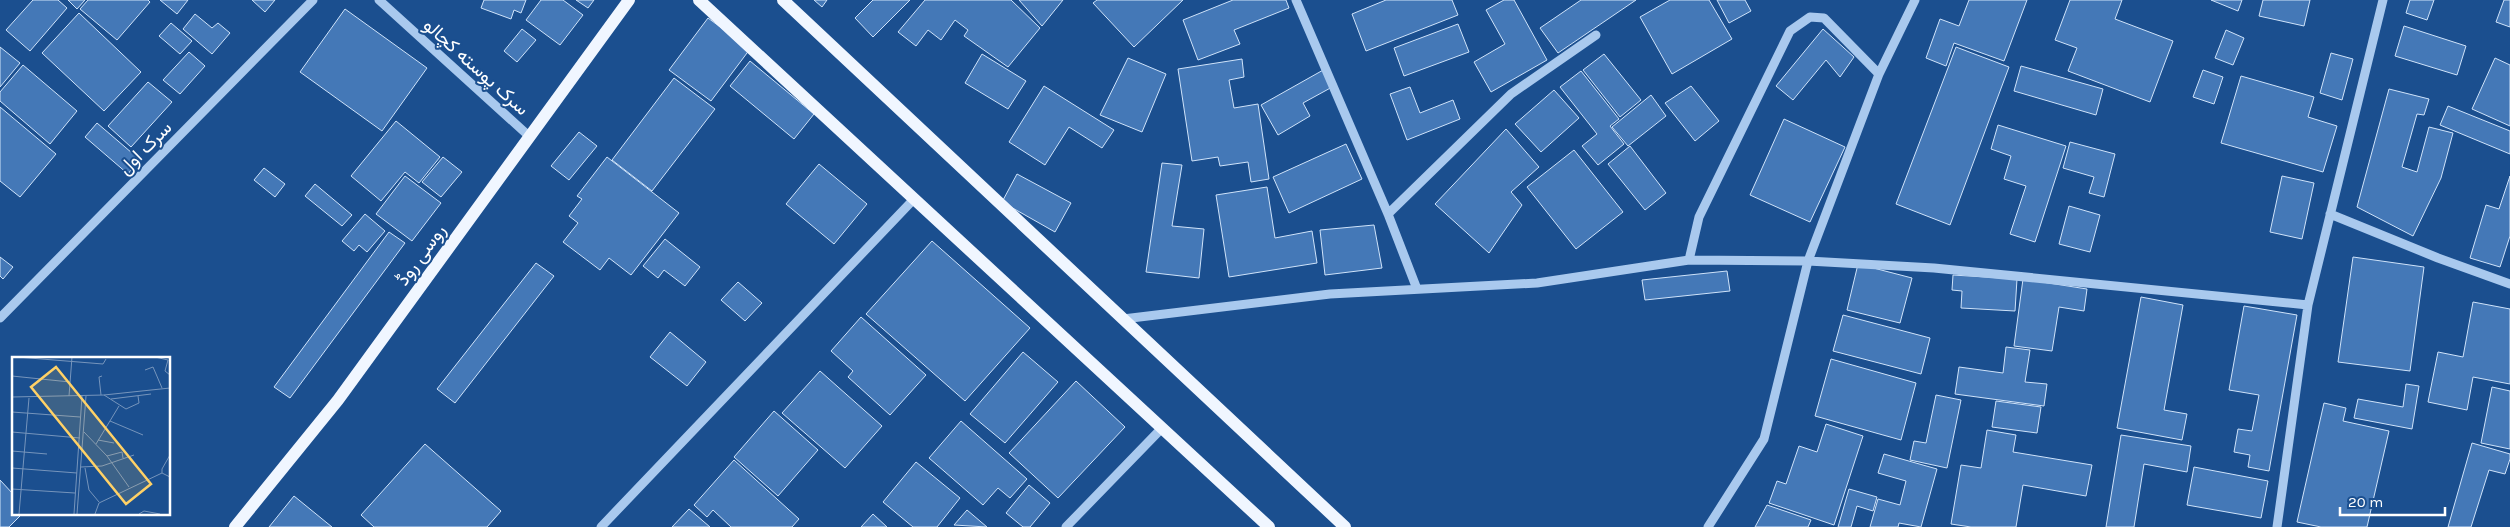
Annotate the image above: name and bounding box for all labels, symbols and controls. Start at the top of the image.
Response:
street label: سرک پوسته کچالو [418,14,533,121]
street label: سرک اول [114,117,176,179]
street label: روسی روڈ [391,220,451,290]
inset map [12,357,170,514]
scale bar [2340,484,2445,516]
text: 20 m [2348,493,2383,511]

